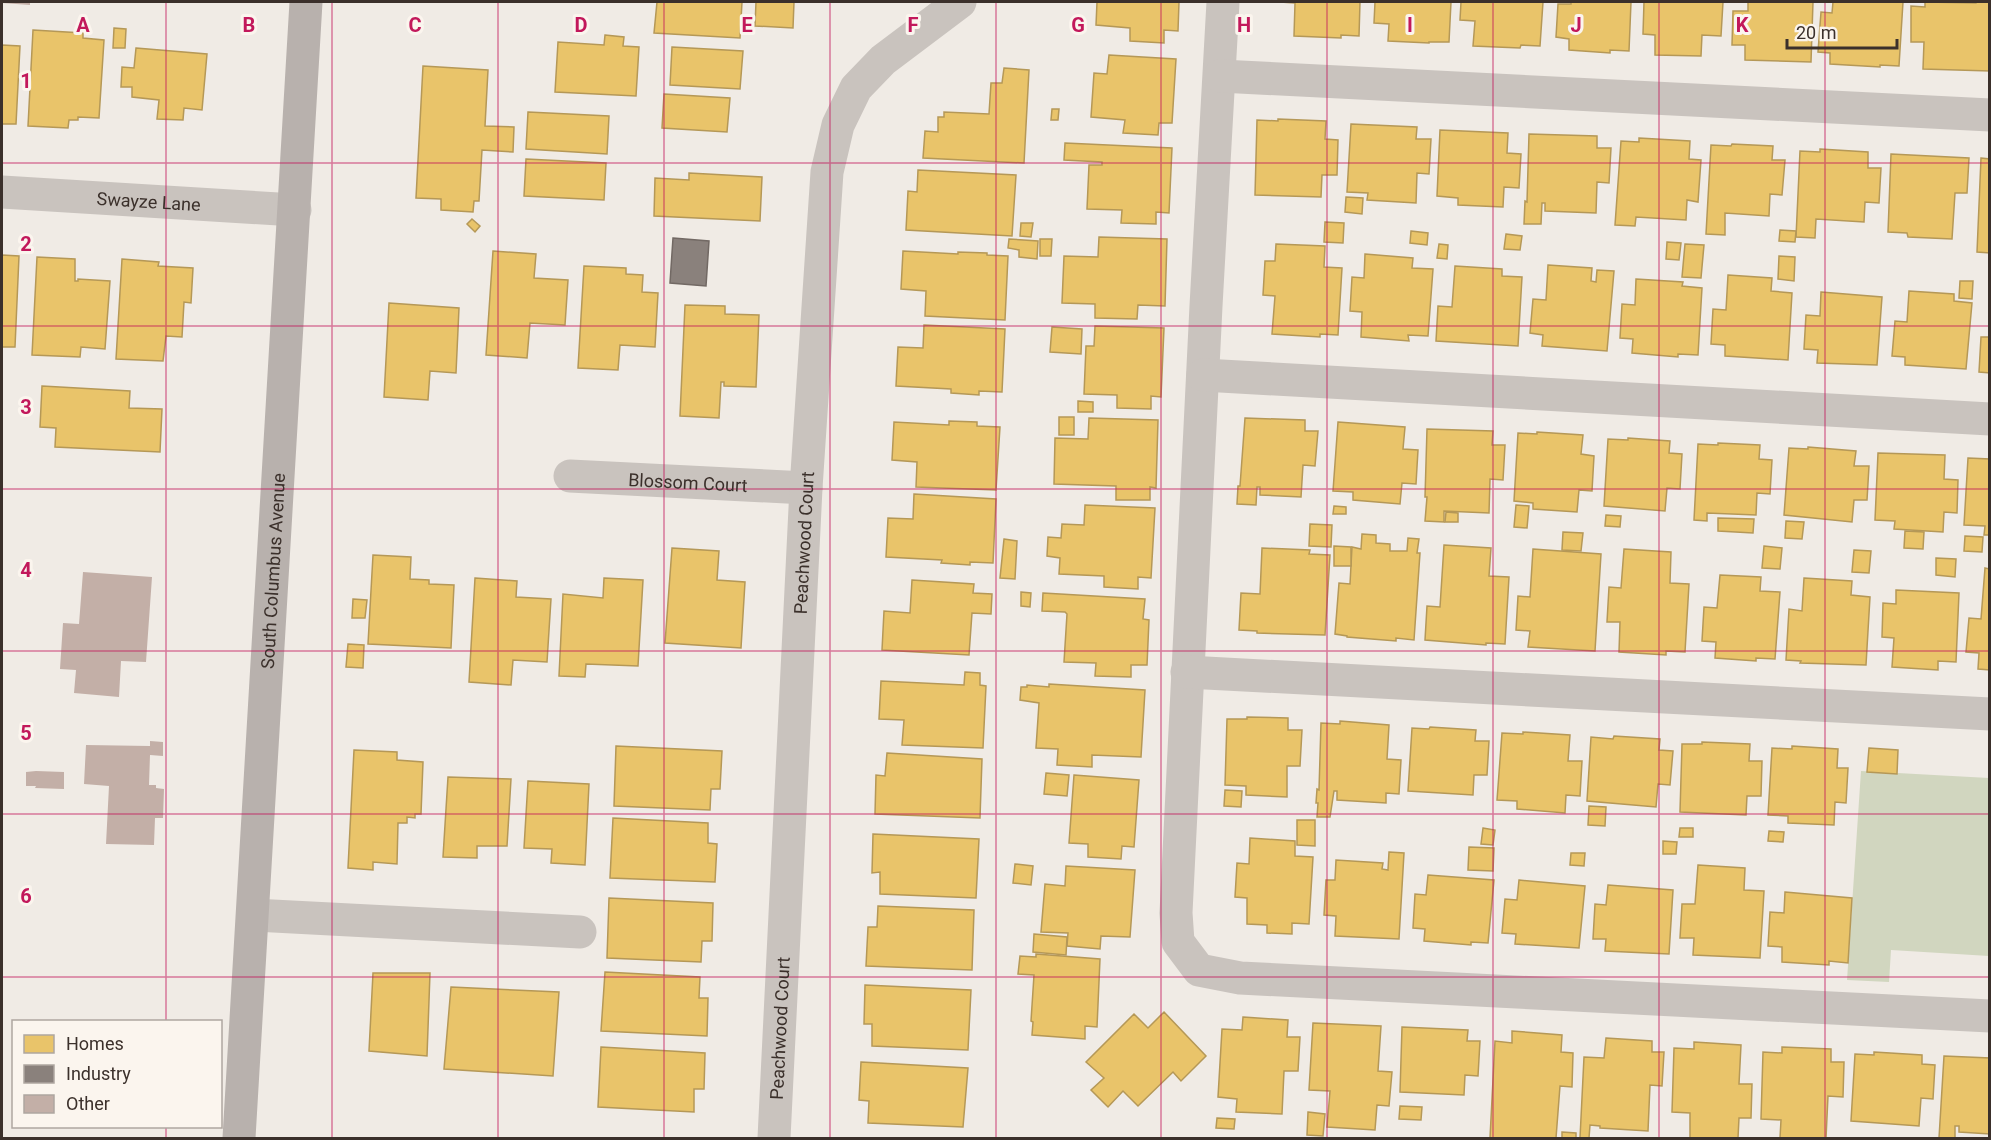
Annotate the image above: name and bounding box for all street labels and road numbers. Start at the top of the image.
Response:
street label: Swayze Lane [96,187,201,215]
street label: Blossom Court [628,468,748,496]
street label: Peachwood Court [789,471,818,615]
street label: South Columbus Avenue [256,473,289,669]
street label: Peachwood Court [765,956,793,1100]

